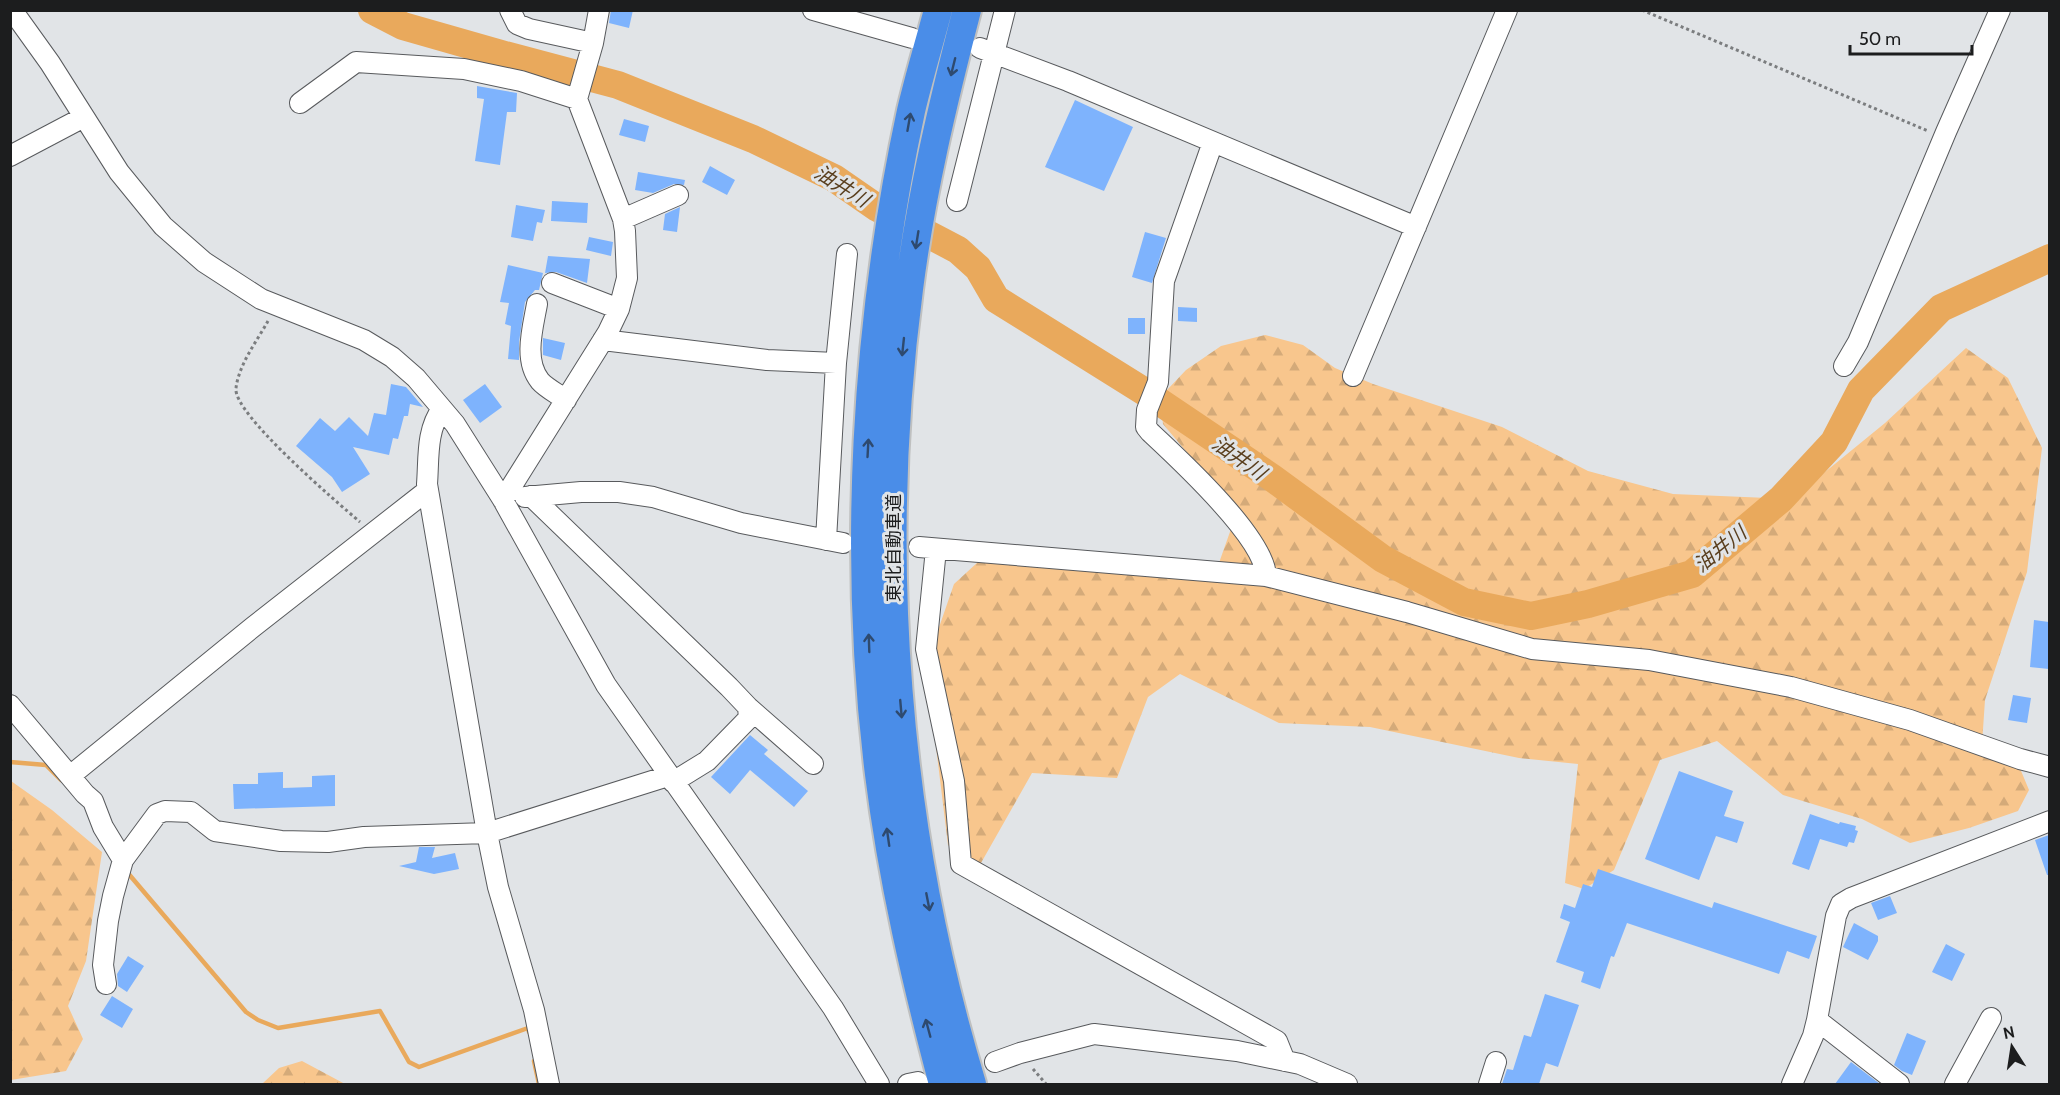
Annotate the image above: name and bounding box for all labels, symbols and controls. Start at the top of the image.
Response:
scale bar [1850,18,1972,56]
text: 50 m [1859,28,1901,50]
one-way arrow [946,57,958,76]
one-way arrow [904,113,915,133]
water label: 油井川 [810,160,875,213]
one-way arrow [911,230,922,250]
one-way arrow [897,337,908,357]
water label: 油井川 [1208,431,1272,486]
one-way arrow [863,439,874,459]
street label: 東北自動車道 [883,494,905,602]
water label: 油井川 [1689,520,1752,577]
one-way arrow [863,634,874,654]
one-way arrow [896,699,907,719]
one-way arrow [883,828,894,847]
one-way arrow [923,892,934,912]
north arrow [1982,1017,2042,1077]
one-way arrow [921,1019,933,1038]
text: N [2001,1022,2016,1043]

